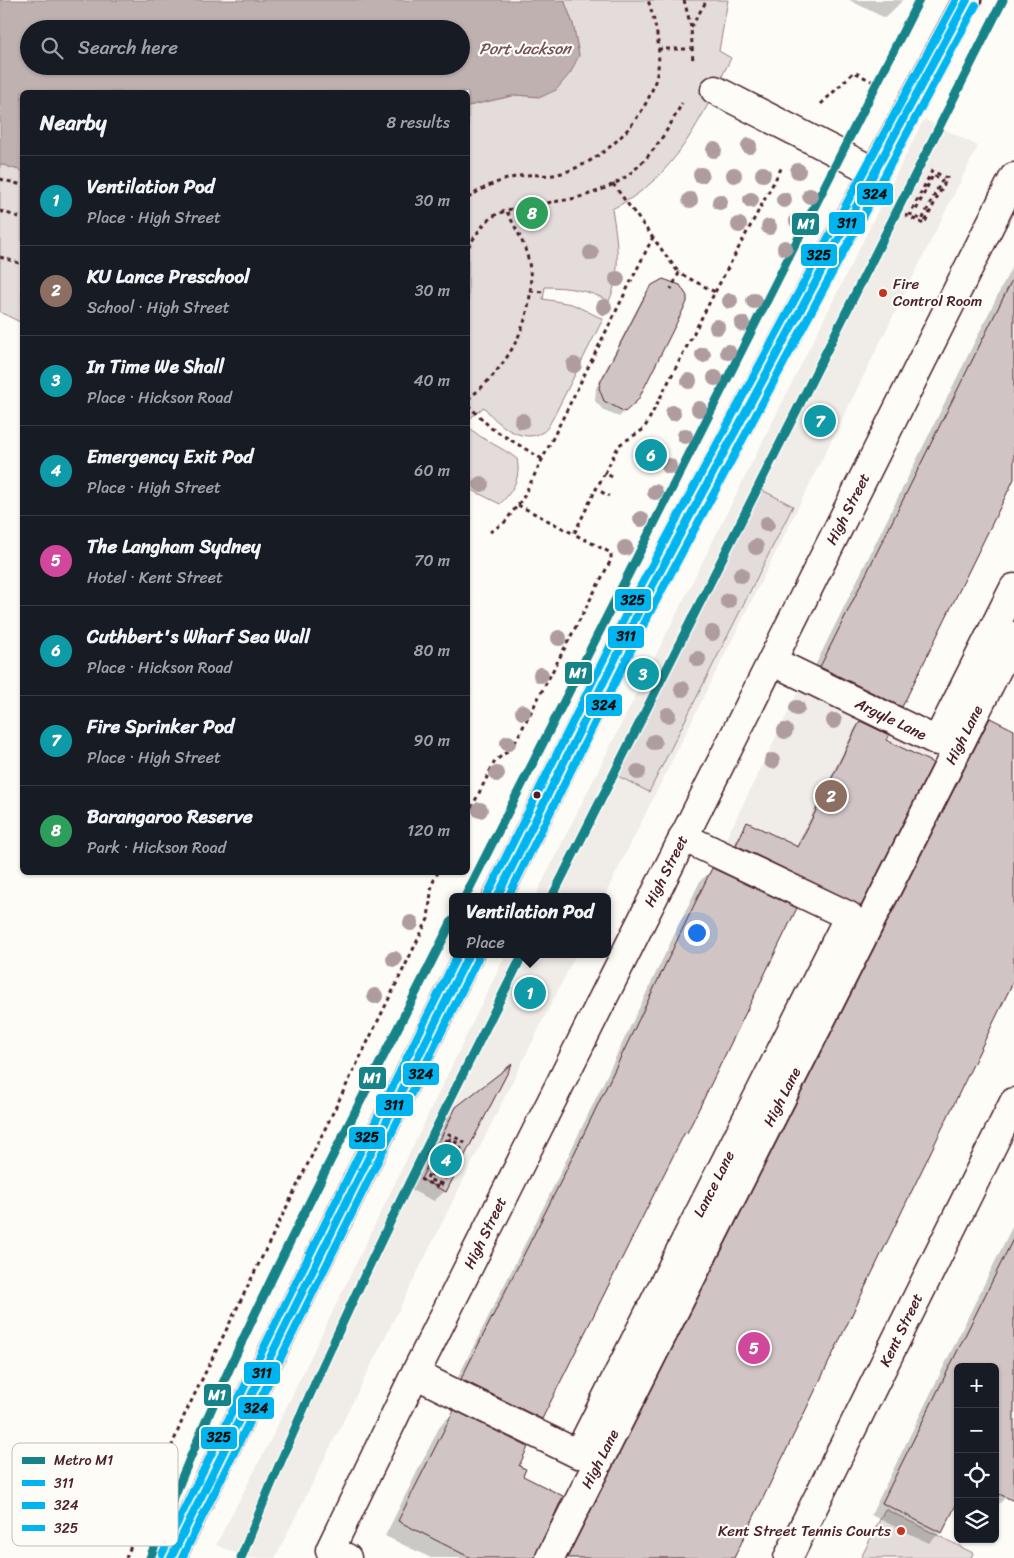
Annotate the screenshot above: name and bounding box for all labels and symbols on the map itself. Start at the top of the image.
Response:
water label: Port Jackson [479,34,573,63]
line badge: 324 [856,182,894,206]
text: 324 [862,182,888,207]
pin: 8 [516,194,548,232]
line badge: 311 [828,211,866,235]
text: 311 [836,211,857,236]
line badge: M1 [791,212,820,236]
text: M1 [796,212,815,237]
line badge: 325 [800,243,838,267]
text: 325 [806,243,832,268]
place label: Fire Control Room [893,271,982,314]
marker: Fire Control Room [877,287,889,299]
pin: 7 [804,402,836,440]
pin: 6 [635,436,667,474]
street label: High Street [819,468,877,550]
line badge: 325 [614,588,652,612]
text: 325 [620,588,646,613]
text: 311 [615,624,636,649]
line badge: 311 [607,625,645,649]
pin: 3 [627,655,659,693]
line badge: M1 [564,661,593,685]
text: M1 [568,661,587,686]
street label: Argyle Lane [850,690,931,748]
line badge: 324 [585,693,623,717]
text: 324 [591,693,617,718]
street label: High Lane [938,701,990,769]
pin: 2 [815,777,847,815]
unlabelled marker [532,790,542,800]
street label: High Street [637,830,695,912]
your location [684,920,710,946]
pin: 1 [514,974,546,1012]
line badge: 324 [402,1062,440,1086]
text: 324 [408,1062,434,1087]
street label: High Lane [756,1063,808,1131]
line badge: M1 [358,1066,387,1090]
text: M1 [362,1066,381,1091]
line badge: 311 [375,1093,414,1117]
text: 311 [383,1093,404,1118]
text: 325 [354,1125,380,1150]
line badge: 325 [348,1126,386,1150]
pin: 4 [430,1141,462,1179]
street label: Lance Lane [686,1146,742,1222]
street label: High Street [456,1192,514,1274]
street label: Kent Street [872,1288,930,1371]
pin: 5 [738,1329,770,1367]
line badge: 311 [243,1361,281,1385]
text: 311 [251,1361,272,1386]
line badge: M1 [203,1383,232,1407]
text: M1 [207,1383,226,1408]
line badge: 324 [237,1396,275,1420]
text: 324 [243,1396,269,1421]
text: 325 [206,1425,232,1450]
street label: High Lane [574,1425,626,1493]
line badge: 325 [200,1426,238,1450]
legend [12,1443,178,1546]
text: Metro M1 [54,1448,113,1473]
text: 311 [54,1471,74,1496]
text: 324 [54,1493,79,1518]
text: 325 [54,1516,79,1541]
place label: Kent Street Tennis Courts [718,1518,891,1544]
marker: Kent Street Tennis Courts [895,1525,907,1537]

